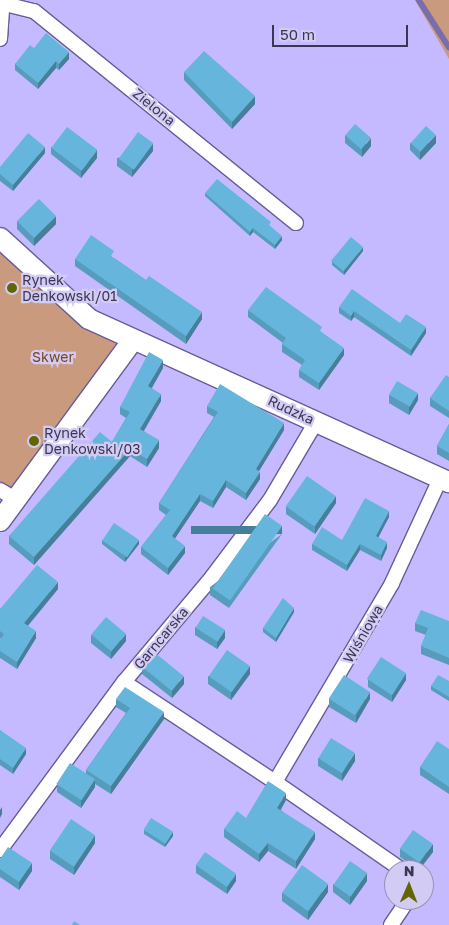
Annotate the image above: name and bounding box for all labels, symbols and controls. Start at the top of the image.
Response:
scale bar [274,15,410,47]
text: 50 m [280,25,315,43]
street label: Zielona [129,85,179,129]
place label: Rynek Denkowski/01 [22,272,117,304]
marker: Rynek Denkowski/01 [6,282,18,294]
park label: Skwer [32,349,74,365]
street label: Rudzka [265,392,317,428]
place label: Rynek Denkowski/03 [44,425,140,458]
marker: Rynek Denkowski/03 [28,435,40,447]
street label: Wiśniowa [340,602,386,666]
street label: Garncarska [130,604,192,672]
north arrow [384,860,434,910]
text: N [404,862,415,879]

